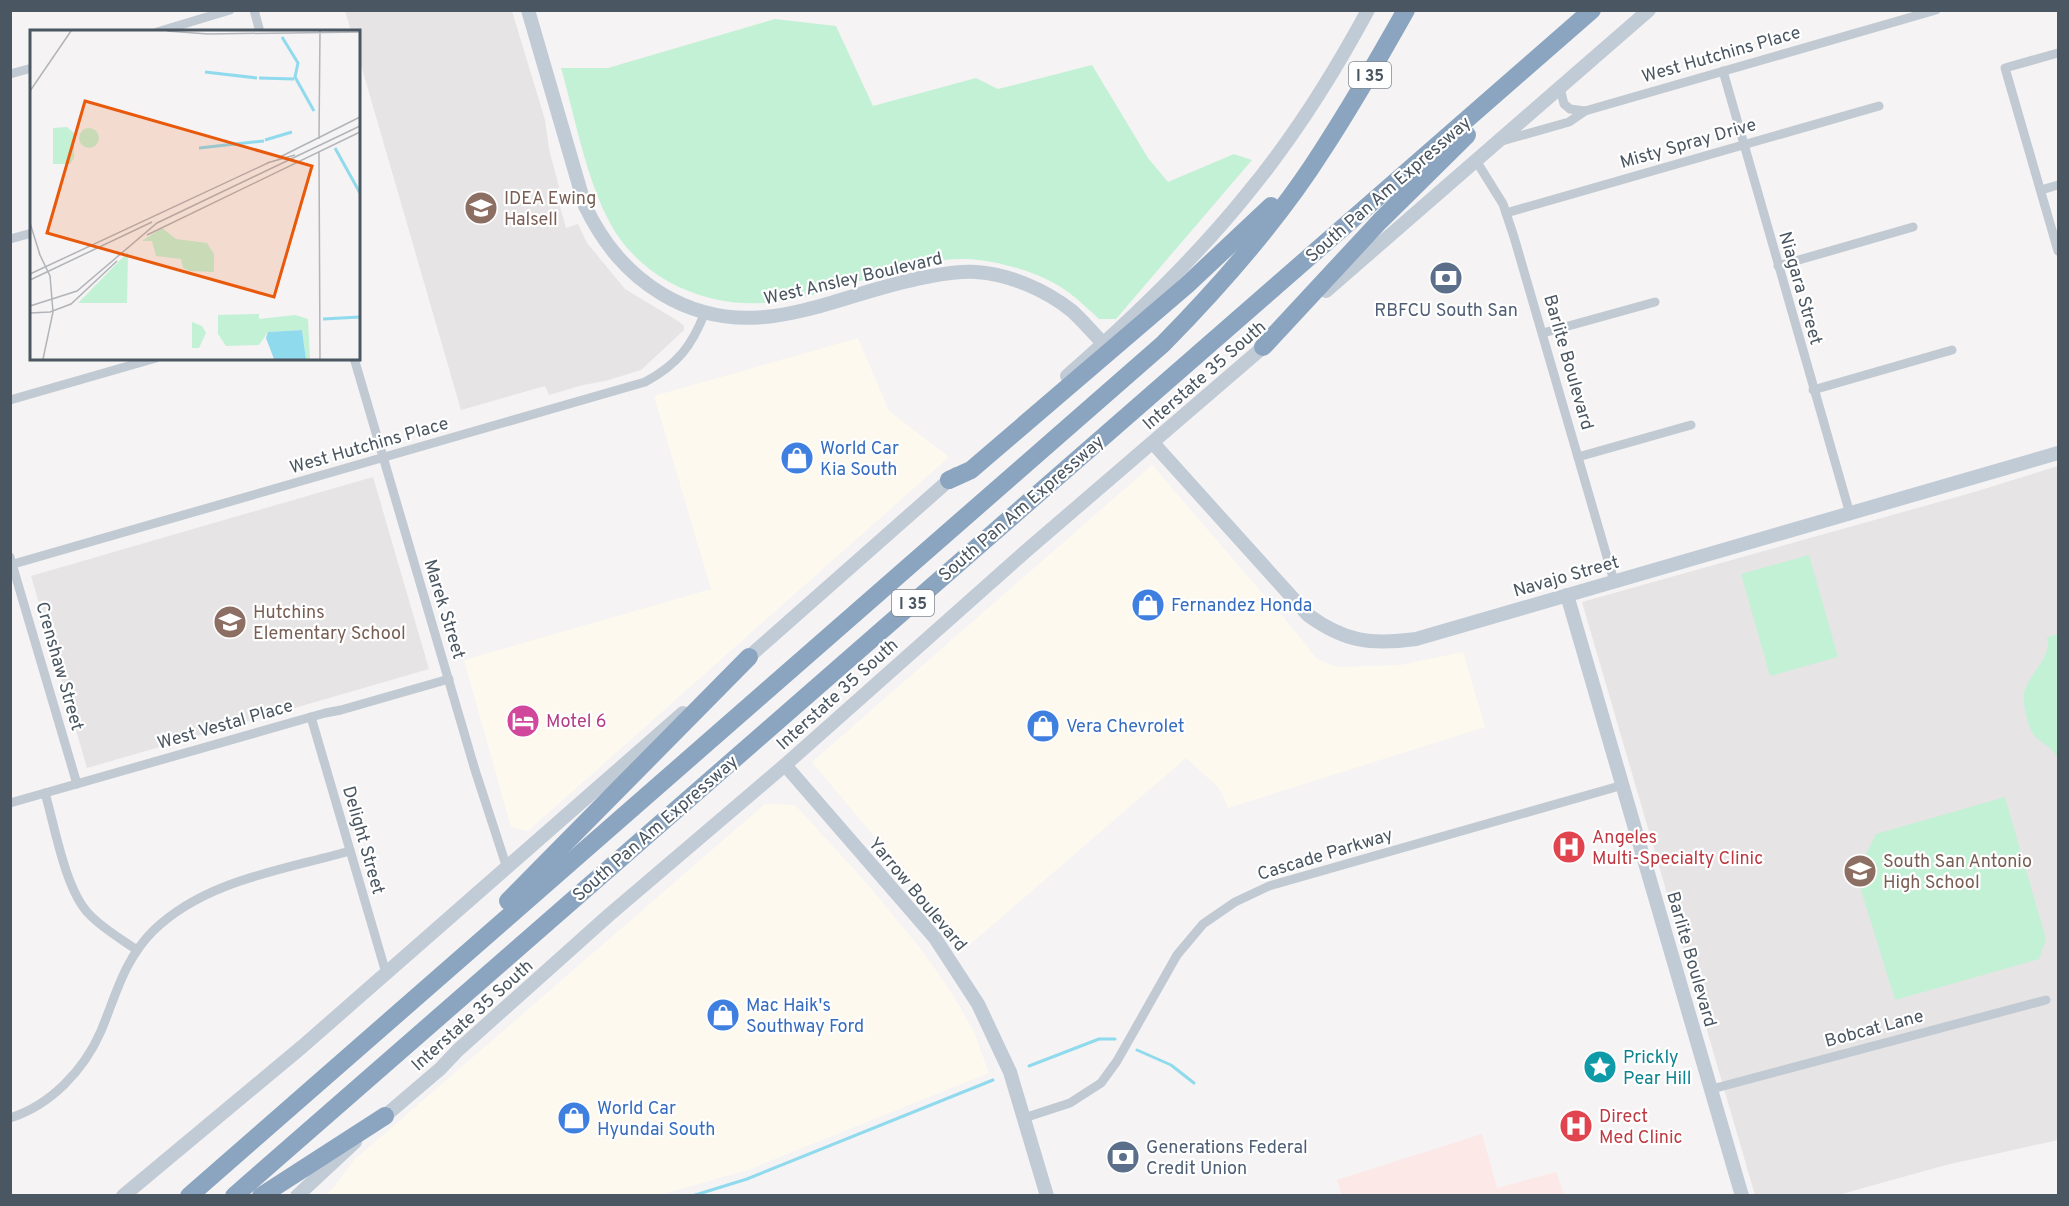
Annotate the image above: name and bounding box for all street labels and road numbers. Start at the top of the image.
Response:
street label: West Hutchins Place [1639,22,1803,89]
road number: I 35 [1349,62,1391,88]
street label: South Pan Am Expressway [1301,112,1477,268]
street label: Misty Spray Drive [1618,114,1759,175]
street label: Niagara Street [1772,229,1827,348]
street label: West Ansley Boulevard [762,248,945,311]
street label: Barlite Boulevard [1537,292,1598,433]
street label: Interstate 35 South [1138,316,1272,436]
street label: West Hutchins Place [287,413,451,480]
street label: South Pan Am Expressway [934,431,1110,587]
street label: Navajo Street [1511,551,1622,604]
street label: Marek Street [417,557,470,662]
road number: I 35 [892,590,934,616]
street label: Crenshaw Street [29,599,88,733]
street label: Interstate 35 South [772,634,904,756]
street label: West Vestal Place [155,695,296,756]
street label: South Pan Am Expressway [568,751,744,907]
street label: Delight Street [336,784,389,897]
street label: Cascade Parkway [1255,824,1396,887]
street label: Yarrow Boulevard [862,833,971,957]
street label: Barlite Boulevard [1660,889,1721,1030]
street label: Interstate 35 South [407,955,539,1077]
street label: Bobcat Lane [1822,1005,1926,1054]

